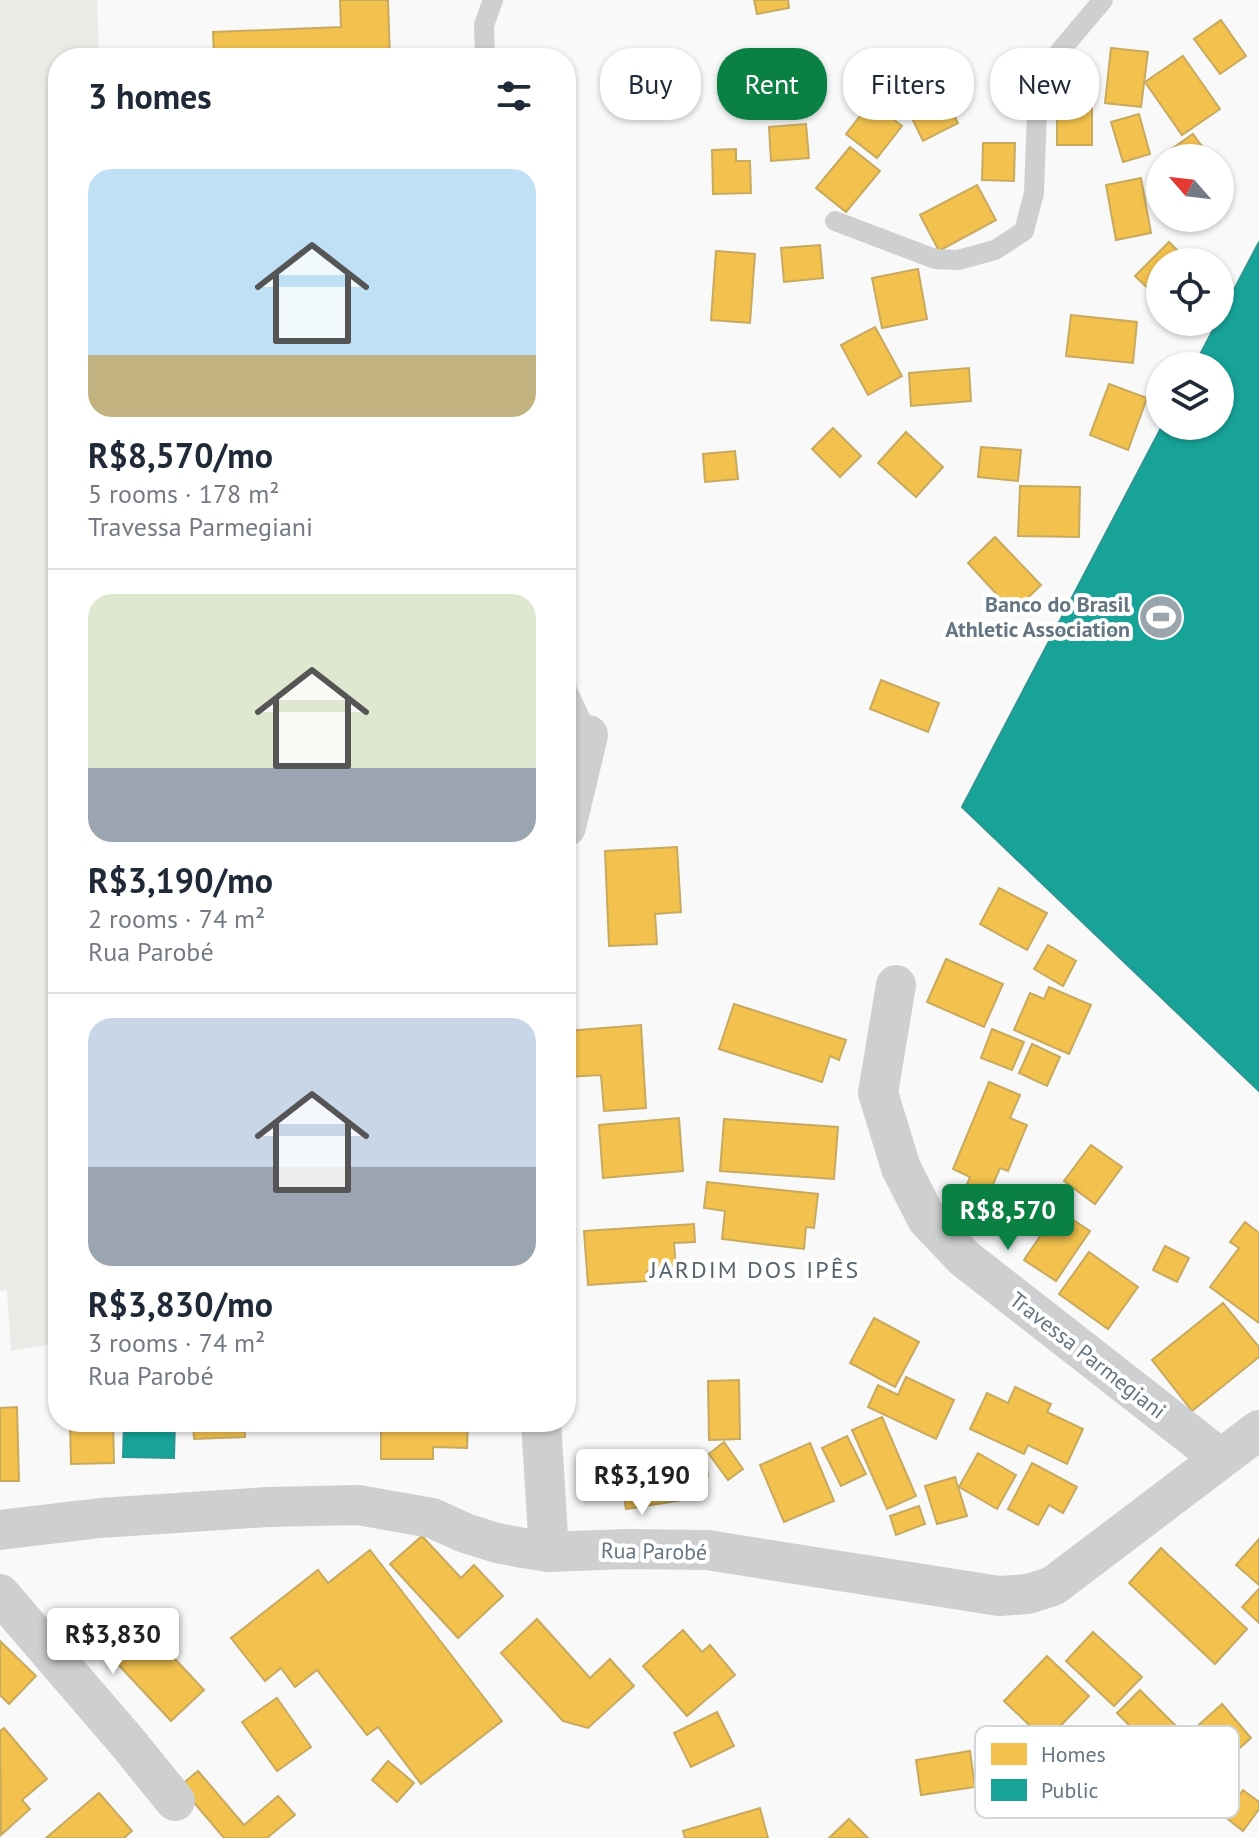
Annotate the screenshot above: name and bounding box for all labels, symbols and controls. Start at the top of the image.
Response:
chip: Buy [600,48,701,120]
chip: Rent [717,48,827,120]
chip: Filters [843,48,974,120]
chip: New [990,48,1099,120]
text: 3 homes [88,74,212,118]
icon: filters [492,74,536,118]
north arrow [1146,144,1234,232]
map controls [1146,144,1234,440]
icon: home [240,221,384,365]
button: locate [1146,248,1234,336]
button: layers [1146,352,1234,440]
text: R$8,570/mo [88,433,273,477]
text: 5 rooms · 178 m² [88,477,280,510]
text: Travessa Parmegiani [88,510,313,543]
place label: Banco do Brasil Athletic Association [945,590,1131,643]
sports icon: Banco do Brasil Athletic Association [1137,593,1185,641]
icon: home [240,646,384,790]
text: R$3,190/mo [88,858,273,902]
text: 2 rooms · 74 m² [88,902,265,935]
text: Rua Parobé [88,935,214,968]
icon: home [240,1070,384,1214]
pin: R$8,570 [934,1184,1082,1252]
text: R$8,570 [960,1193,1056,1226]
district label: JARDIM DOS IPÊS [649,1254,860,1285]
text: R$3,830/mo [88,1282,273,1326]
street label: Travessa Parmegiani [1004,1285,1172,1425]
text: 3 rooms · 74 m² [88,1326,265,1359]
text: Rua Parobé [88,1359,214,1392]
pin: R$3,190 [568,1449,716,1517]
text: R$3,190 [594,1458,690,1491]
street label: Rua Parobé [601,1536,707,1566]
pin: R$3,830 [39,1608,187,1676]
text: R$3,830 [65,1617,161,1650]
legend [975,1726,1239,1818]
text: Homes [1041,1740,1106,1768]
text: Public [1041,1776,1099,1804]

